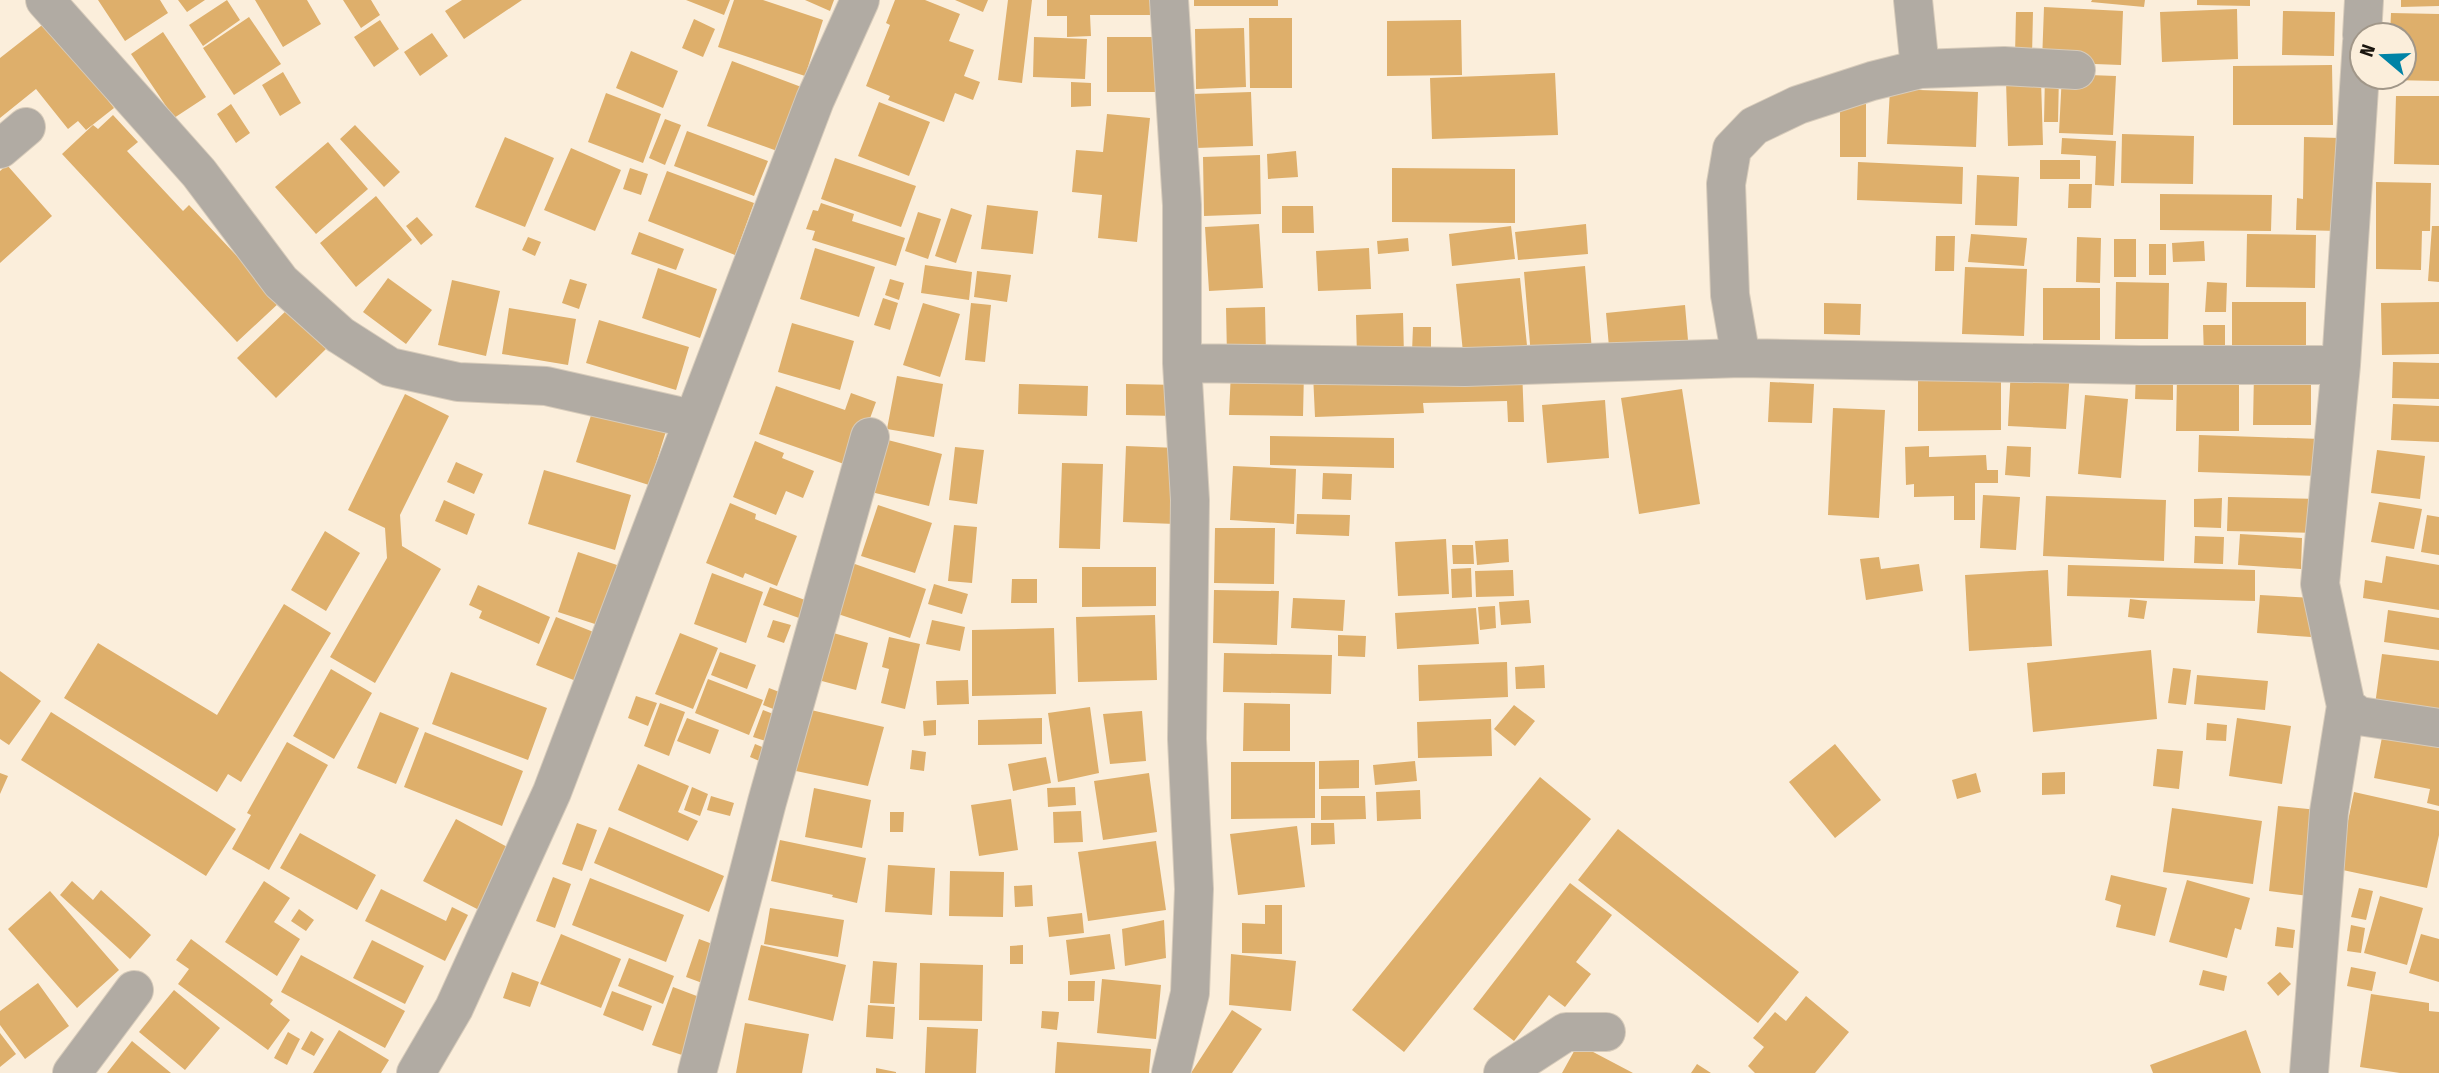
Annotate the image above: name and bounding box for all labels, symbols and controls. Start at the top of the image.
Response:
north arrow [2348,21,2418,91]
text: N [2355,41,2380,60]

